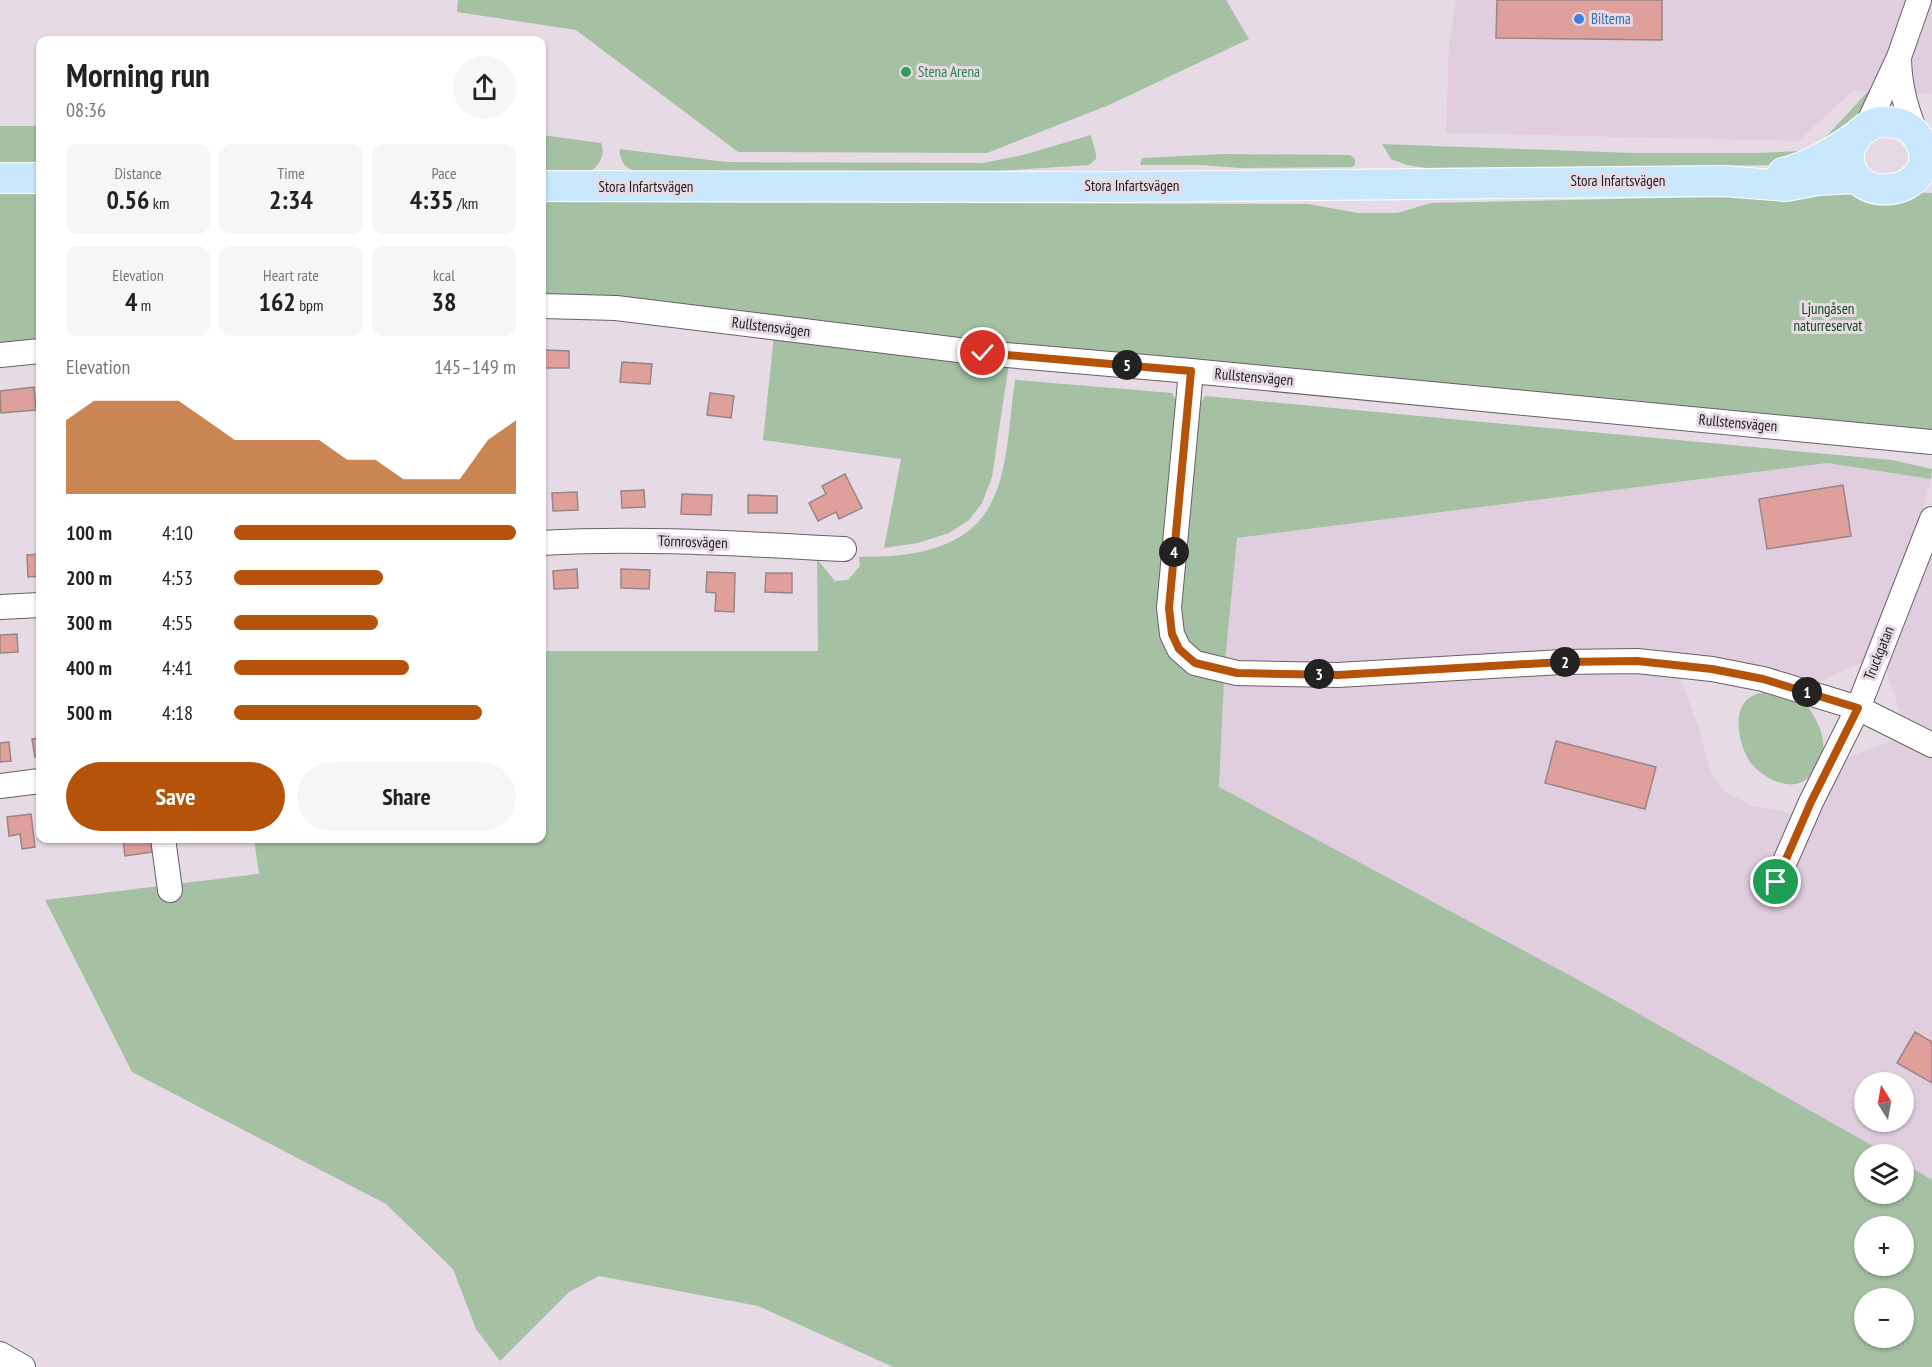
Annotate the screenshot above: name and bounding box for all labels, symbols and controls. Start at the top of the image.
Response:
place label: Biltema [1591,9,1631,28]
marker: Biltema [1572,12,1586,26]
text: Morning run [66,53,210,96]
button: share [453,56,516,119]
place label: Stena Arena [918,62,980,81]
marker: Stena Arena [899,65,913,79]
text: 08:36 [66,97,106,123]
text: Distance [114,163,162,183]
text: Time [277,163,305,183]
text: Pace [431,163,457,183]
street label: Stora Infartsvägen [1571,171,1665,190]
street label: Stora Infartsvägen [1085,176,1179,195]
street label: Stora Infartsvägen [599,177,693,196]
text: 0.56 [107,183,149,216]
text: 2:34 [269,183,313,216]
text: 4:35 [410,183,454,216]
text: km [149,193,169,213]
text: /km [454,193,478,213]
text: Elevation [112,265,164,285]
text: Heart rate [263,265,319,285]
text: kcal [433,265,455,285]
text: 4 [125,285,137,318]
text: 162 [258,285,296,318]
text: 38 [432,285,456,318]
text: m [137,295,151,315]
text: bpm [296,295,324,315]
park label: Ljungåsen naturreservat [1794,299,1862,335]
street label: Rullstensvägen [731,312,811,341]
pin [957,327,1008,378]
icon: check [966,336,999,369]
pin: 5 [1112,350,1142,380]
text: Elevation [66,354,130,380]
text: 145–149 m [434,354,516,380]
text: 5 [1123,355,1131,375]
street label: Rullstensvägen [1214,364,1294,389]
street label: Rullstensvägen [1698,410,1778,435]
text: 100 m [66,520,112,546]
text: 4:10 [162,520,193,546]
street label: Törnrosvägen [658,531,728,552]
pin: 4 [1159,537,1189,567]
text: 4 [1170,542,1178,562]
text: 200 m [66,565,112,591]
text: 4:53 [162,565,193,591]
text: 300 m [66,610,112,636]
text: 4:55 [162,610,193,636]
street label: Truckgatan [1859,623,1898,682]
pin: 2 [1550,647,1580,677]
text: 2 [1561,652,1569,672]
text: 400 m [66,655,112,681]
text: 4:41 [162,655,193,681]
pin: 3 [1304,659,1334,689]
text: 3 [1315,664,1323,684]
pin: 1 [1792,677,1822,707]
text: 1 [1803,682,1811,702]
text: 500 m [66,700,112,726]
text: 4:18 [162,700,193,726]
button: Save [66,762,285,831]
button: Share [297,762,516,831]
pin [1750,856,1801,907]
icon: arrive [1759,865,1792,898]
north arrow [1854,1072,1914,1132]
map controls [1854,1072,1914,1348]
button: layers [1854,1144,1914,1204]
button: + [1854,1216,1914,1276]
button: − [1854,1288,1914,1348]

